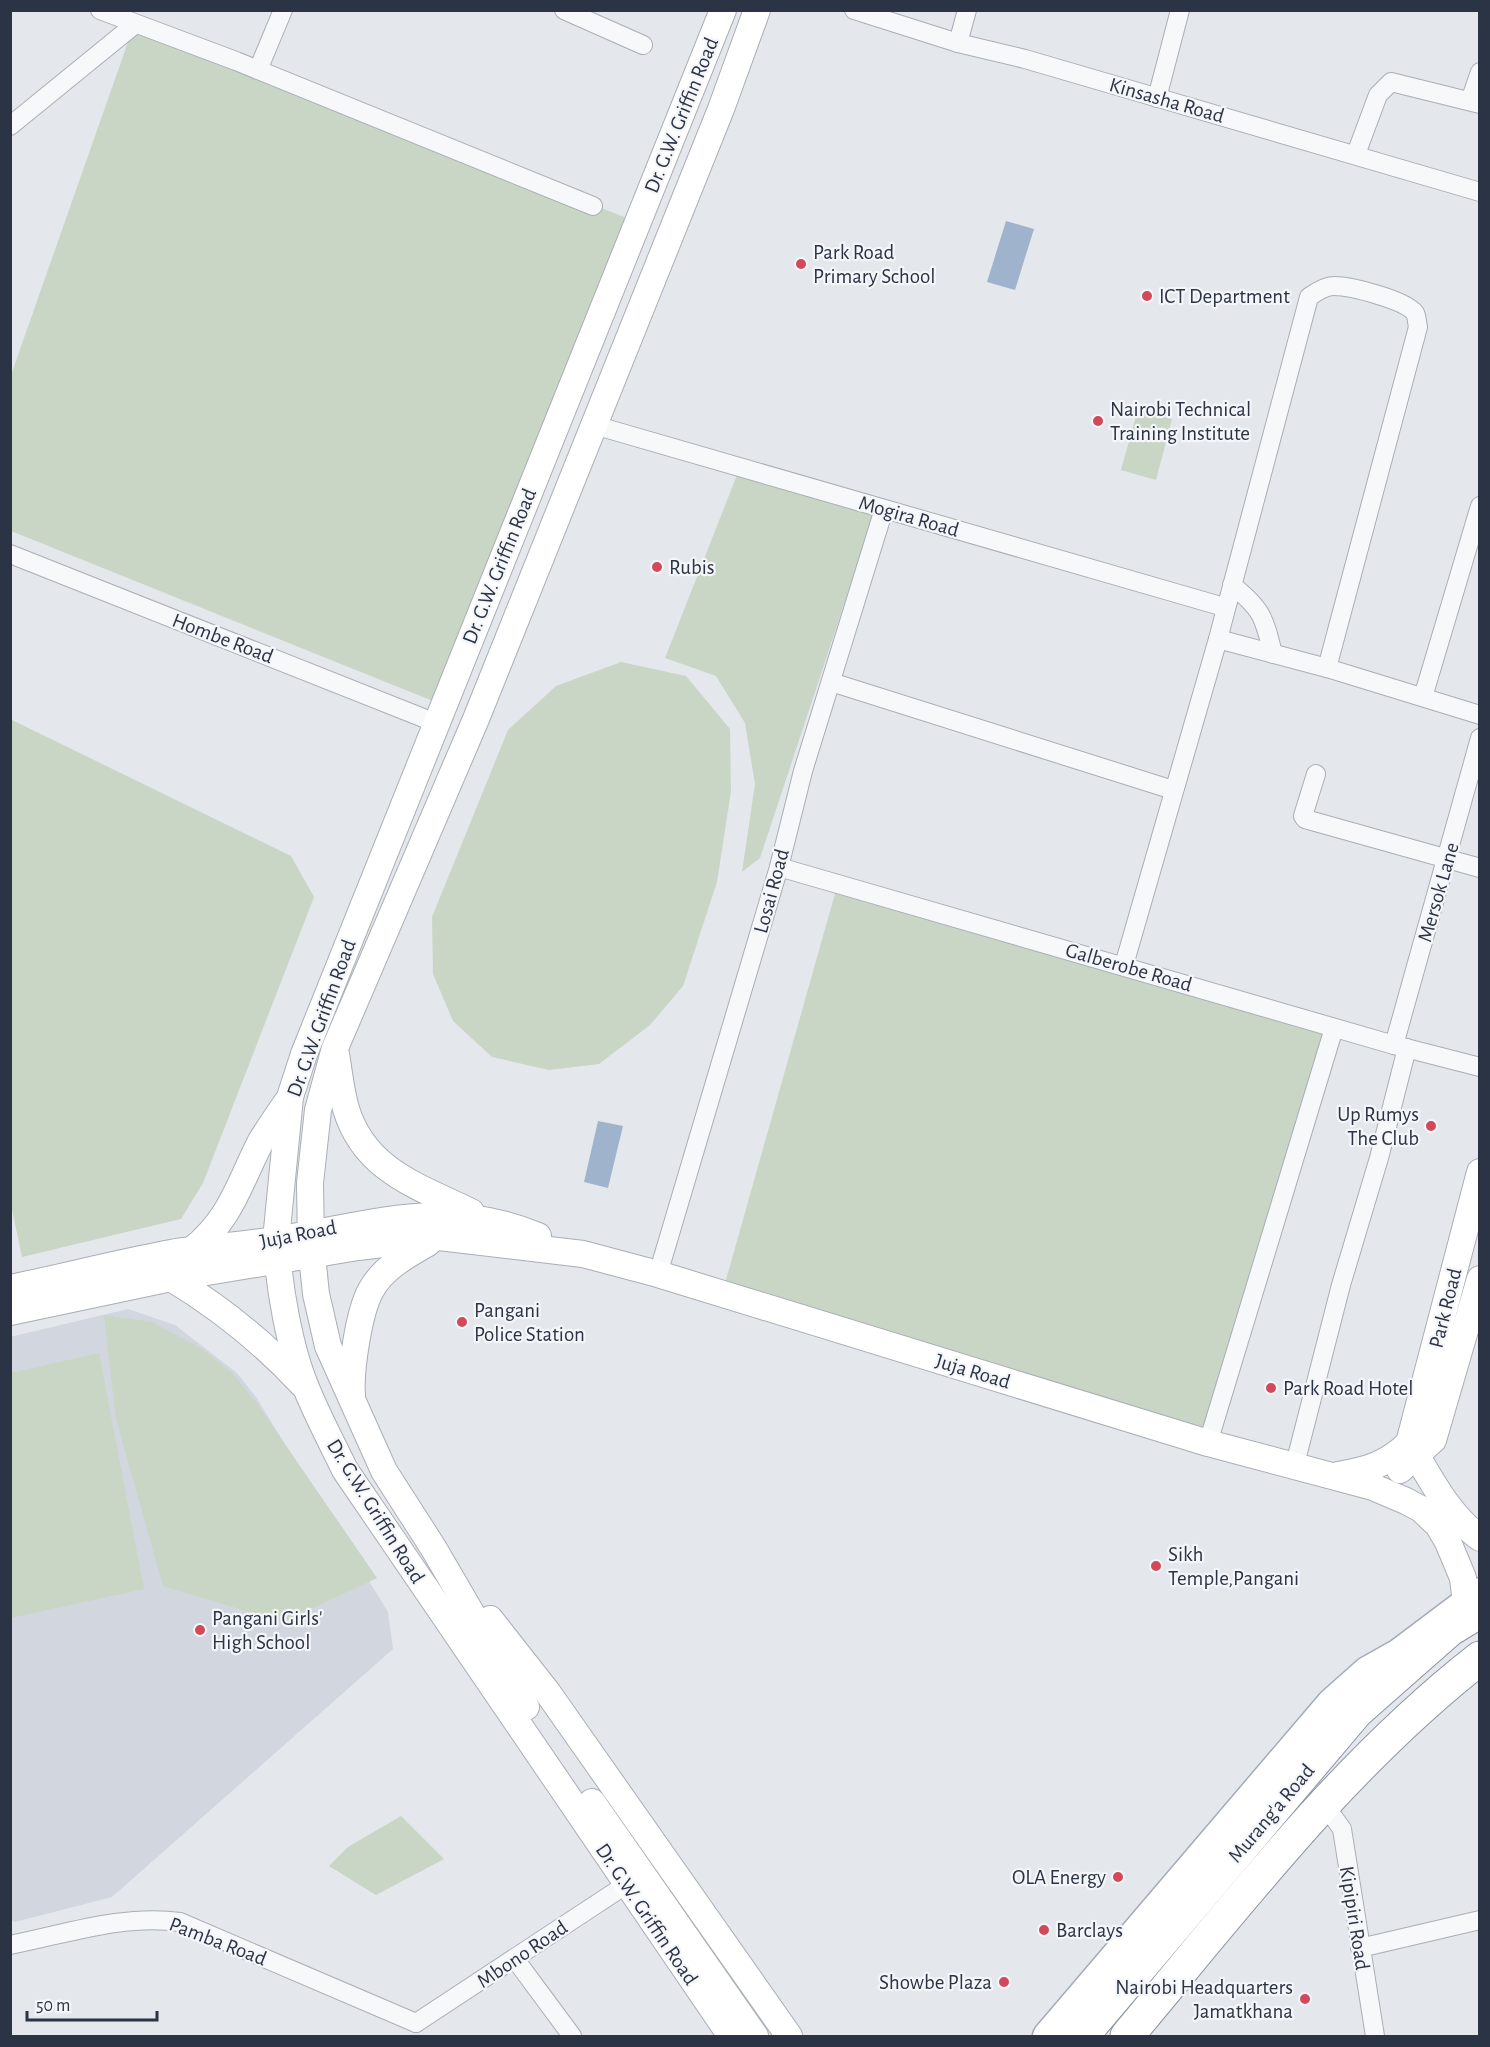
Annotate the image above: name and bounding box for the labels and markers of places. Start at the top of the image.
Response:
place label: Park Road Primary School [813,242,936,287]
marker: Park Road Primary School [794,257,808,271]
place label: ICT Department [1159,286,1290,307]
marker: ICT Department [1140,289,1154,303]
place label: Nairobi Technical Training Institute [1110,399,1251,444]
marker: Nairobi Technical Training Institute [1091,414,1105,428]
place label: Rubis [669,557,715,578]
marker: Rubis [650,560,664,574]
place label: Up Rumys The Club [1337,1104,1419,1149]
marker: Up Rumys The Club [1424,1119,1438,1133]
place label: Pangani Police Station [474,1300,585,1345]
marker: Pangani Police Station [455,1315,469,1329]
place label: Park Road Hotel [1283,1378,1413,1399]
marker: Park Road Hotel [1264,1381,1278,1395]
place label: Sikh Temple,Pangani [1168,1544,1299,1589]
marker: Sikh Temple,Pangani [1149,1559,1163,1573]
place label: Pangani Girls' High School [212,1608,322,1653]
marker: Pangani Girls' High School [193,1623,207,1637]
place label: OLA Energy [1012,1867,1106,1888]
marker: OLA Energy [1111,1870,1125,1884]
place label: Barclays [1056,1920,1123,1941]
marker: Barclays [1037,1923,1051,1937]
place label: Showbe Plaza [879,1972,992,1993]
marker: Showbe Plaza [997,1975,1011,1989]
place label: Nairobi Headquarters Jamatkhana [1115,1977,1293,2022]
marker: Nairobi Headquarters Jamatkhana [1298,1992,1312,2006]

